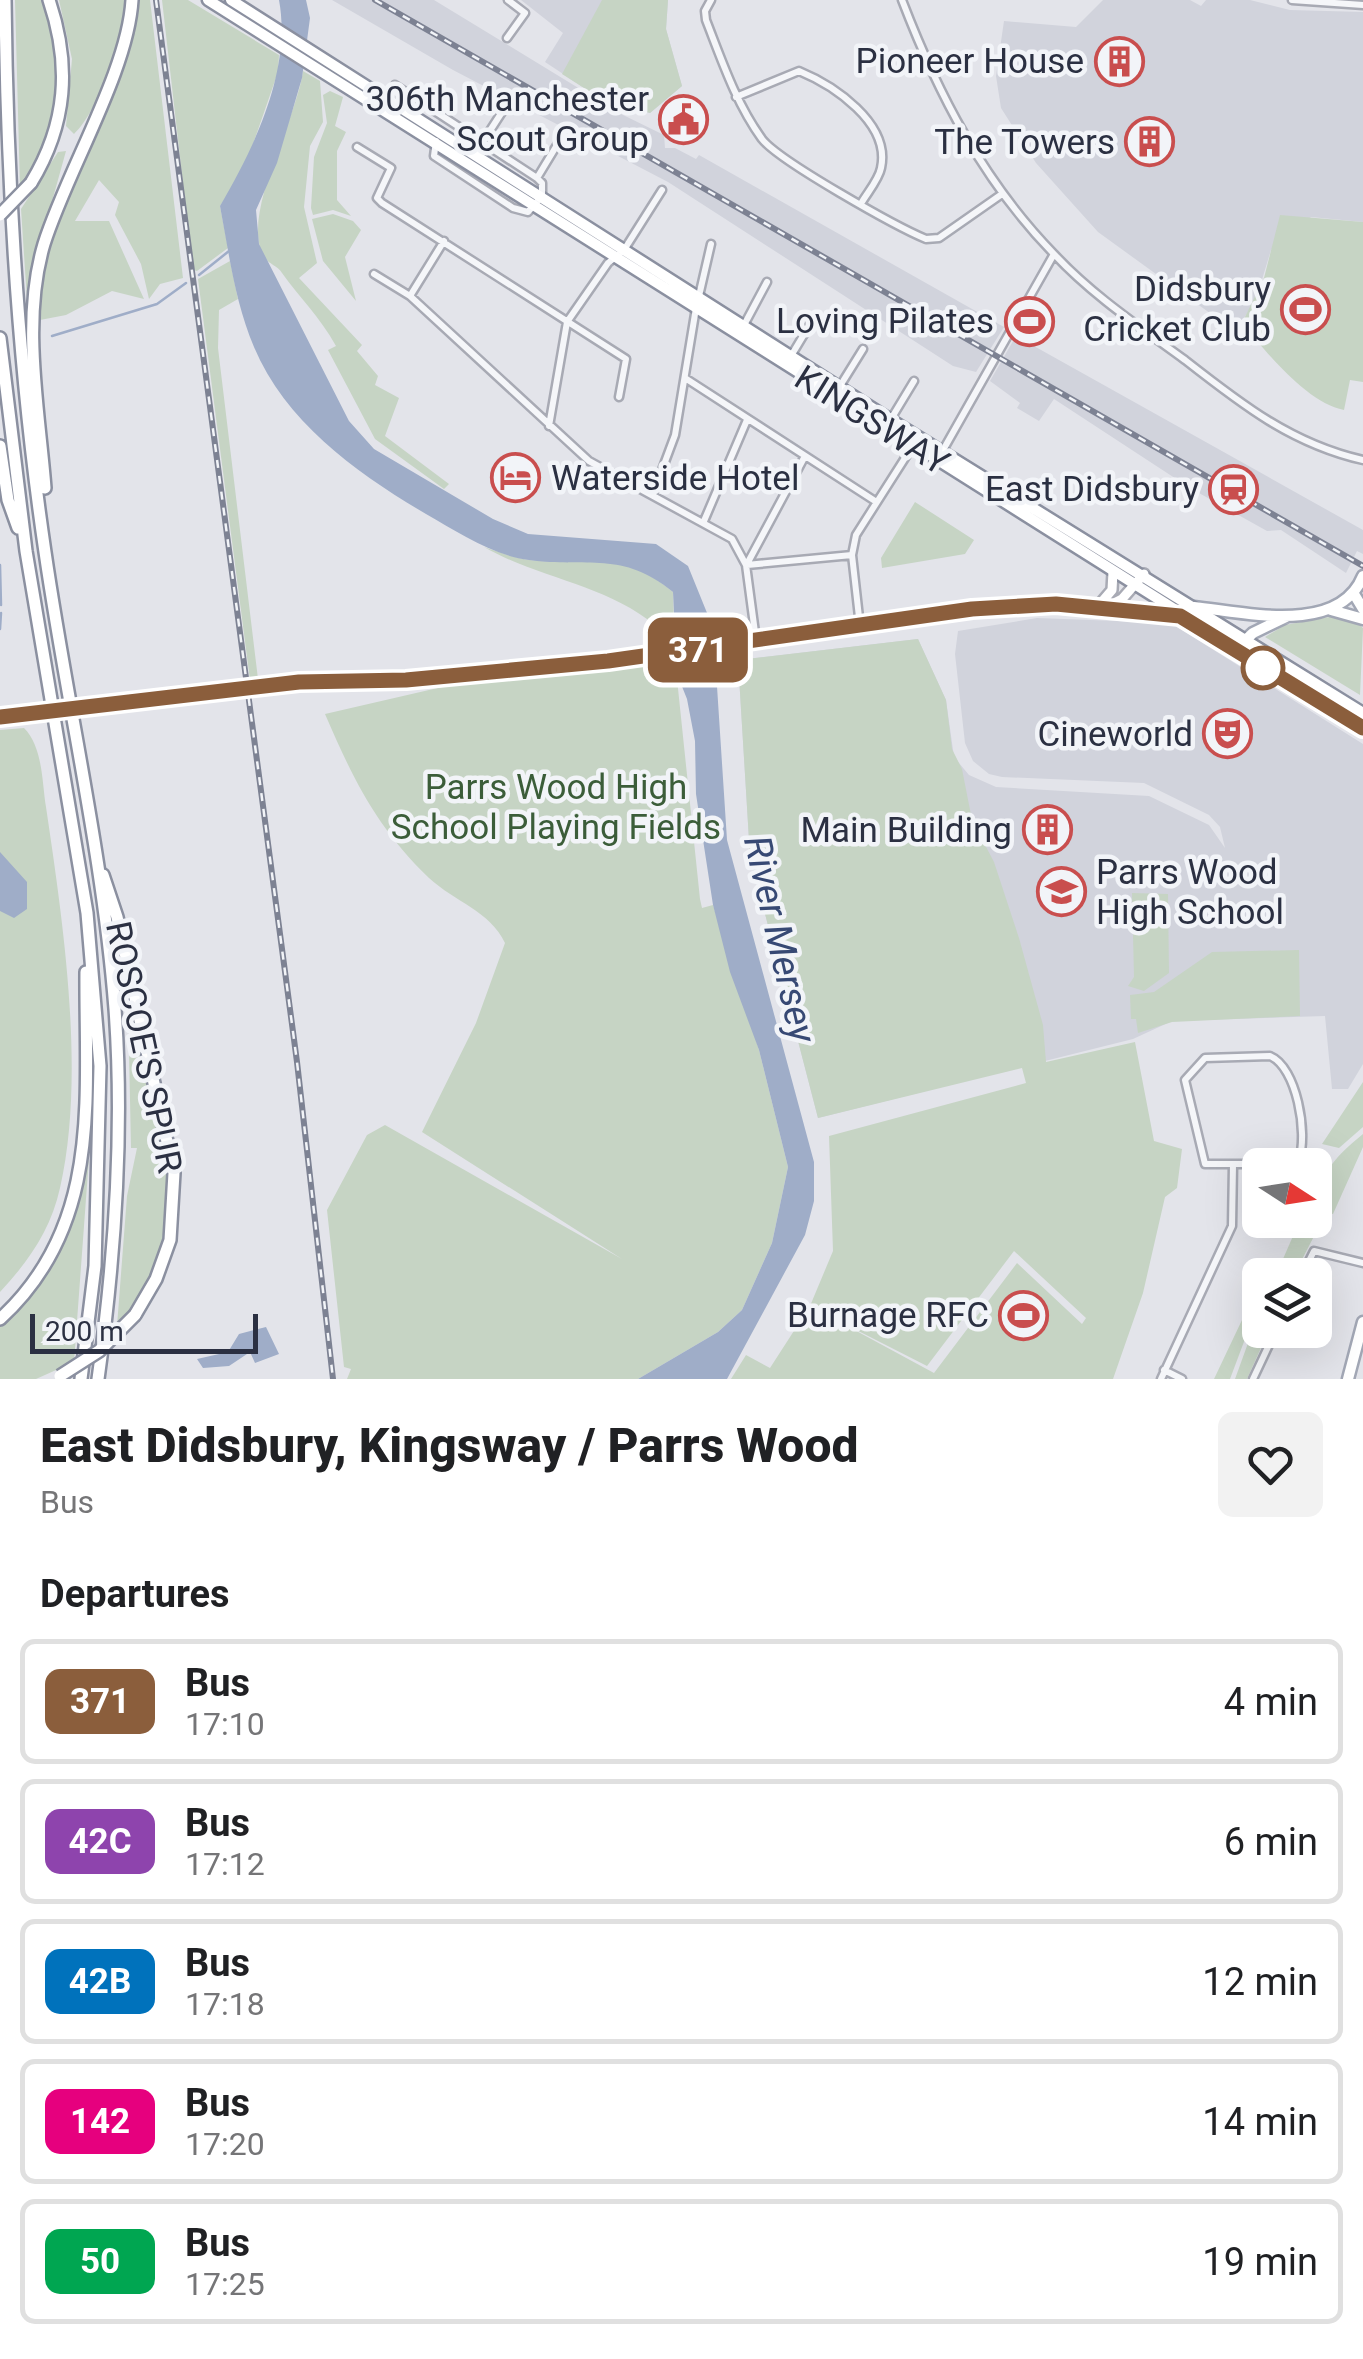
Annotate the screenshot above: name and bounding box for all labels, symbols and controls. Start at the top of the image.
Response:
building icon: Pioneer House [1093,35,1145,87]
place label: Pioneer House [856,41,1084,82]
place label: 306th Manchester Scout Group [366,79,649,160]
public building icon: 306th Manchester Scout Group [658,93,710,145]
building icon: The Towers [1124,116,1176,168]
place label: The Towers [934,122,1115,163]
place label: Didsbury Cricket Club [1083,269,1271,350]
sports icon: Didsbury Cricket Club [1280,283,1332,335]
sports icon: Loving Pilates [1003,295,1055,347]
place label: Loving Pilates [776,301,994,342]
street label: KINGSWAY [787,357,956,484]
hotel icon: Waterside Hotel [490,452,542,504]
place label: Waterside Hotel [551,458,799,499]
station icon: East Didsbury [1208,463,1260,515]
place label: East Didsbury [985,469,1199,510]
line badge: 371 [640,618,756,682]
text: 371 [668,630,728,671]
unlabelled marker [1242,647,1284,689]
theatre icon: Cineworld [1202,708,1254,760]
place label: Cineworld [1037,714,1193,755]
park label: Parrs Wood High School Playing Fields [391,767,721,848]
building icon: Main Building [1021,804,1073,856]
place label: Main Building [801,810,1012,851]
water label: River Mersey [735,831,825,1048]
place label: Parrs Wood High School [1096,852,1284,933]
school or university icon: Parrs Wood High School [1035,866,1087,918]
street label: ROSCOE'S SPUR [97,918,190,1177]
north arrow [1242,1148,1332,1238]
map controls [1242,1148,1332,1348]
button: layers [1242,1258,1332,1348]
sports icon: Burnage RFC [998,1289,1050,1341]
place label: Burnage RFC [787,1295,989,1336]
scale bar [30,1309,258,1354]
text: 200 m [45,1315,124,1348]
button: heart [1218,1412,1323,1517]
text: East Didsbury, Kingsway / Parrs Wood [40,1417,858,1474]
text: Bus [40,1483,94,1521]
text: Departures [40,1572,230,1616]
text: Bus [185,1661,250,1705]
text: 4 min [1224,1680,1318,1724]
text: 371 [70,1681,130,1722]
text: 17:10 [185,1705,265,1743]
text: Bus [185,1801,250,1845]
text: 6 min [1224,1820,1318,1864]
text: 42C [68,1821,132,1862]
text: 17:12 [185,1845,265,1883]
text: Bus [185,1941,250,1985]
text: 12 min [1202,1960,1318,2004]
text: 42B [69,1961,131,2002]
text: 17:18 [185,1985,265,2023]
text: Bus [185,2081,250,2125]
text: 14 min [1202,2100,1318,2144]
text: 142 [70,2101,130,2142]
text: 17:20 [185,2125,265,2163]
text: Bus [185,2221,250,2265]
text: 19 min [1202,2240,1318,2284]
text: 50 [80,2241,120,2282]
text: 17:25 [185,2265,265,2303]

